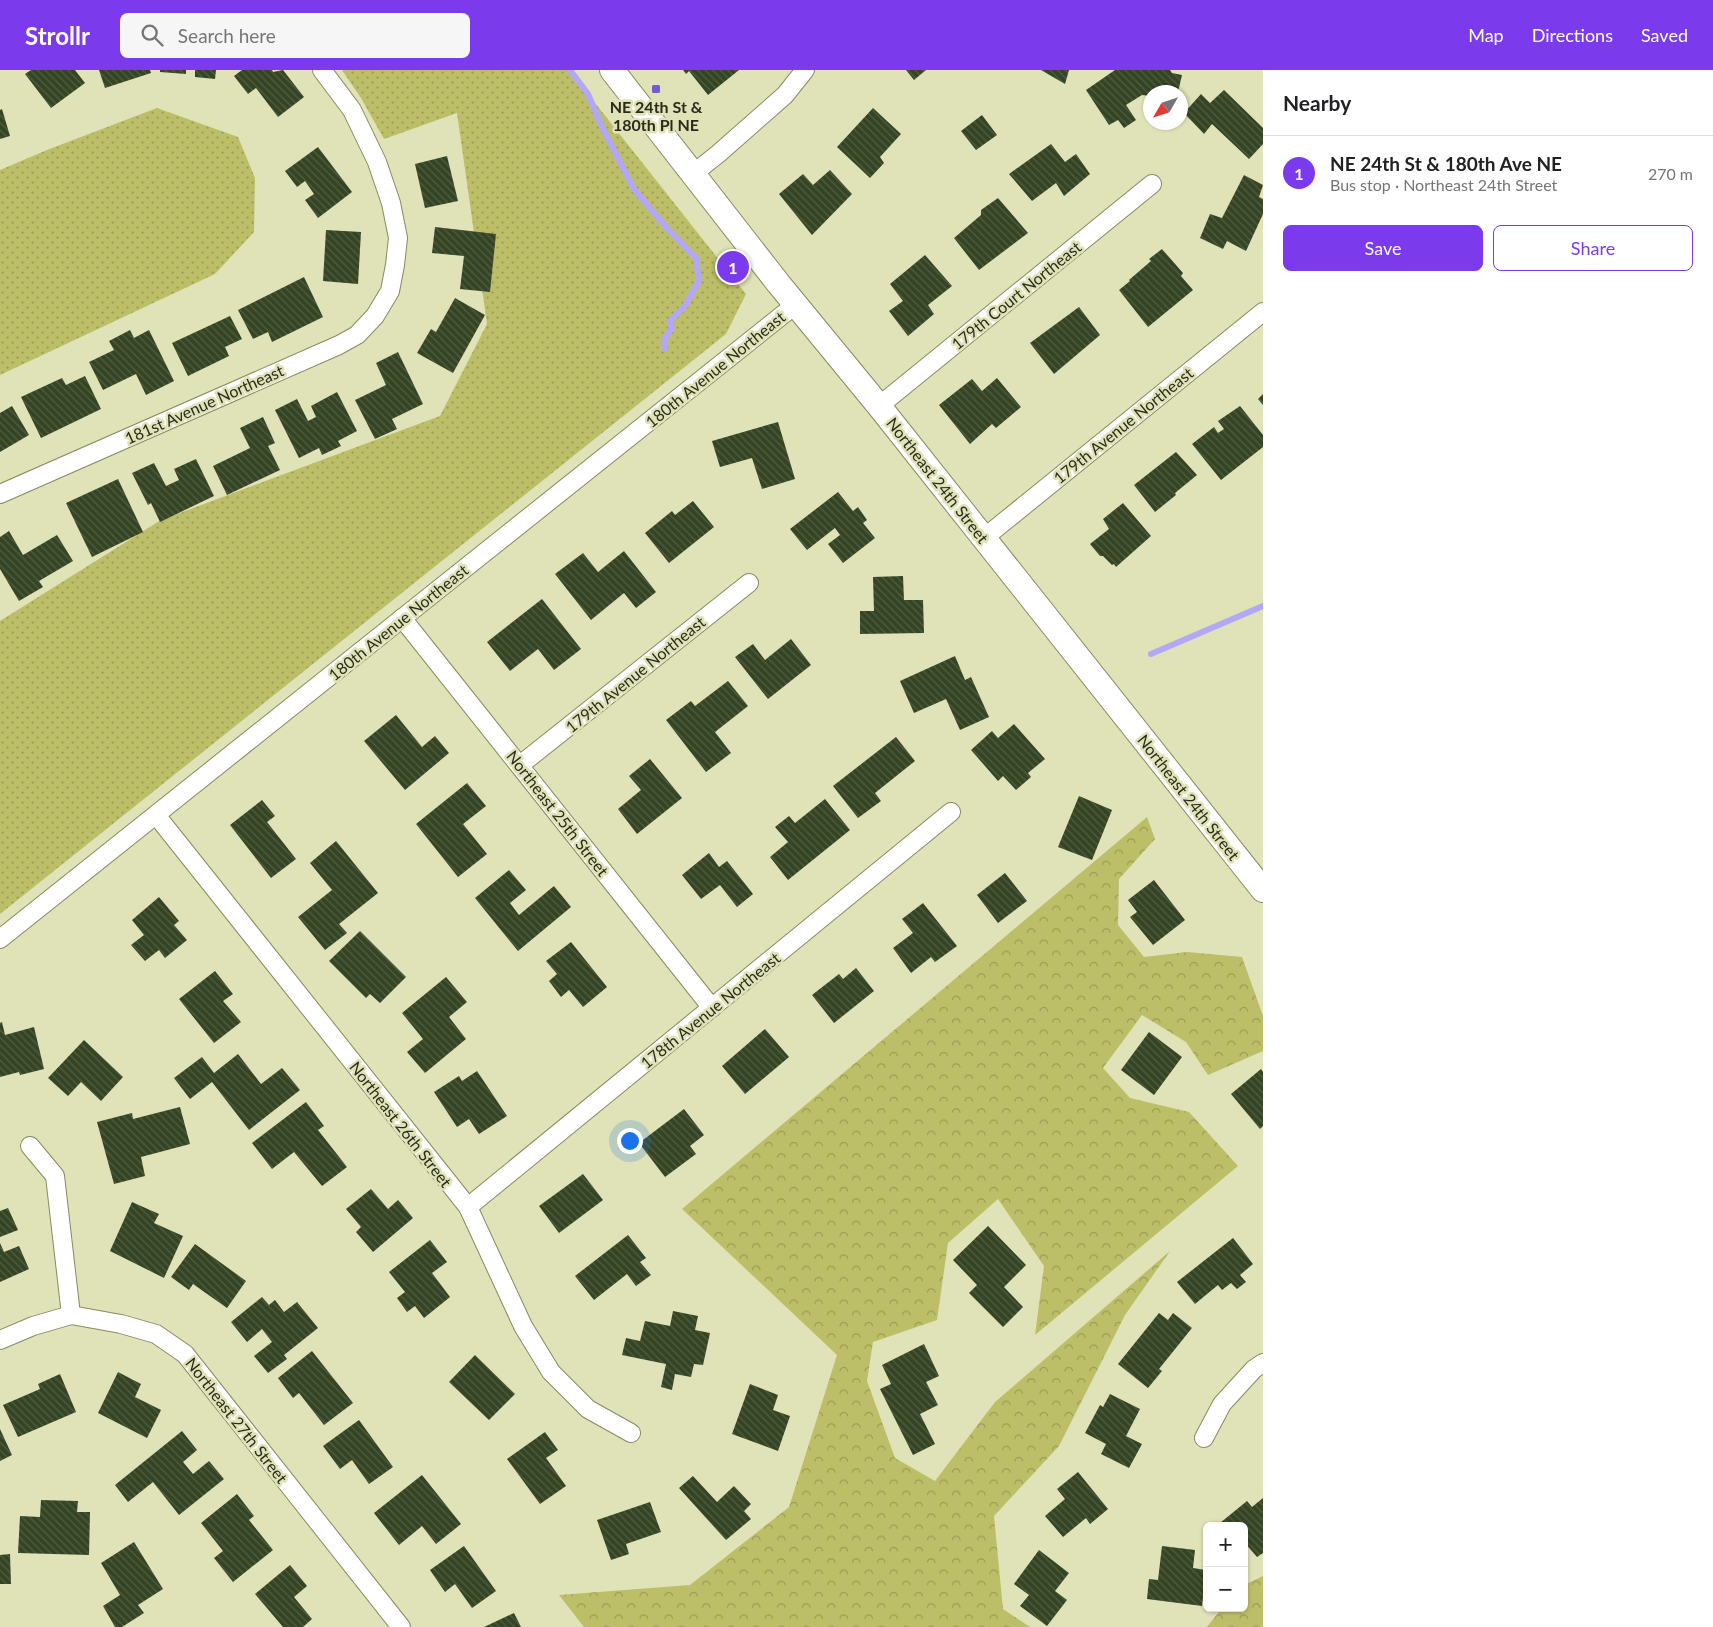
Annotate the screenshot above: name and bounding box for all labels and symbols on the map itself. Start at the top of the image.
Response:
marker: NE 24th St & 180th Pl NE [650,83,662,95]
north arrow [1143,85,1188,130]
place label: NE 24th St & 180th Pl NE [610,97,703,134]
street label: 179th Court Northeast [947,237,1085,353]
pin: 1 [717,248,749,286]
street label: 180th Avenue Northeast [642,307,789,431]
street label: 181st Avenue Northeast [122,360,287,448]
street label: 179th Avenue Northeast [1050,363,1197,487]
street label: Northeast 24th Street [883,413,993,547]
street label: 180th Avenue Northeast [325,560,472,684]
street label: 179th Avenue Northeast [562,612,709,736]
street label: Northeast 24th Street [1134,730,1244,864]
street label: Northeast 25th Street [503,746,613,880]
street label: 178th Avenue Northeast [637,948,784,1072]
street label: Northeast 26th Street [346,1057,456,1191]
your location [617,1128,643,1154]
street label: Northeast 27th Street [182,1353,292,1487]

